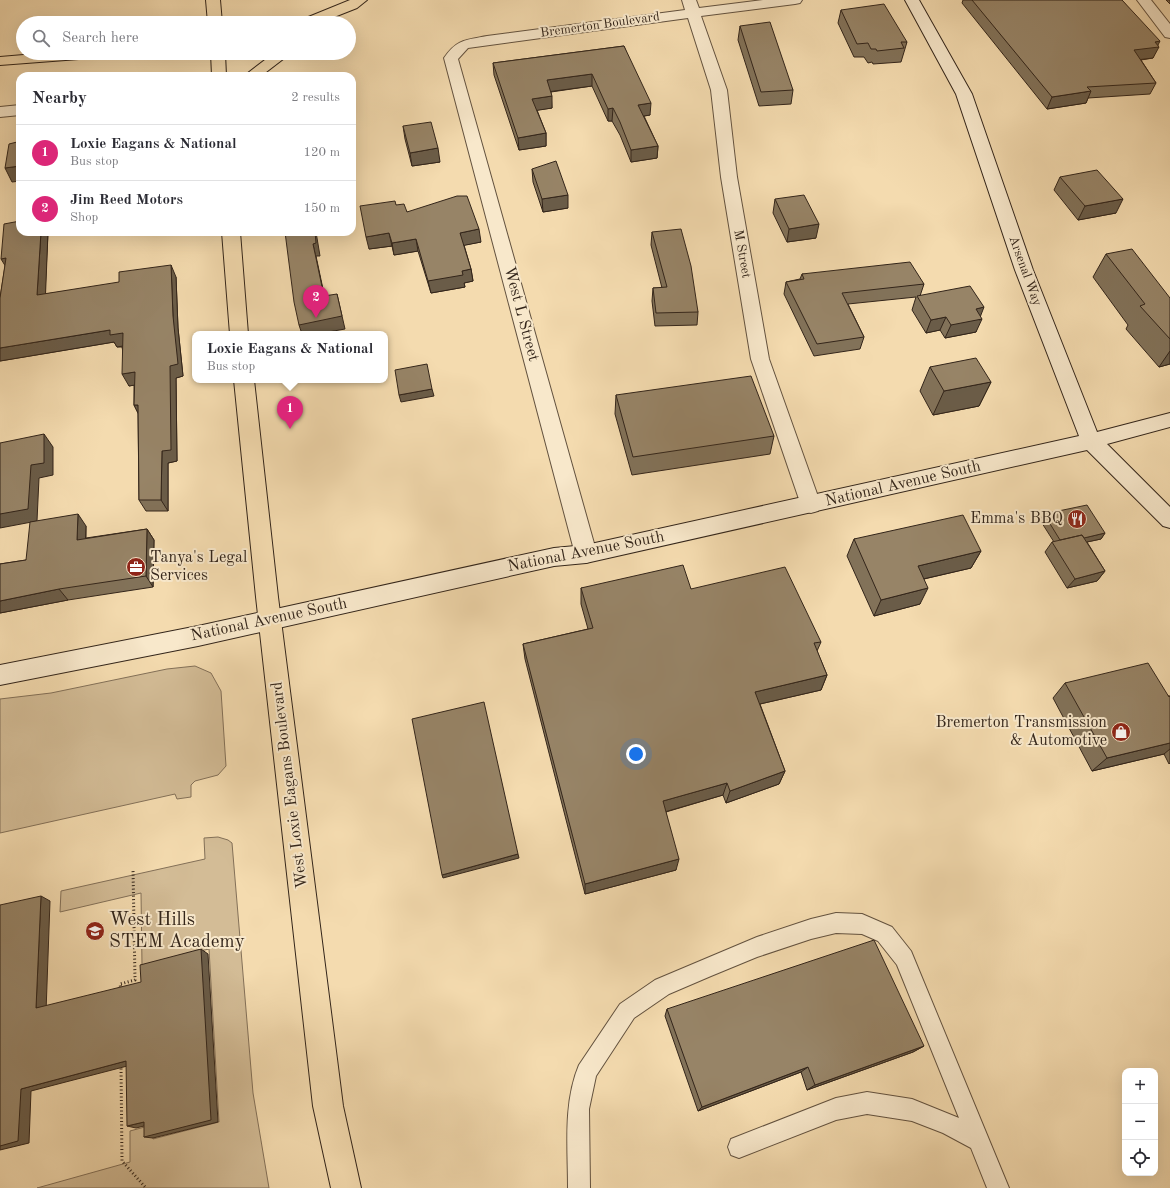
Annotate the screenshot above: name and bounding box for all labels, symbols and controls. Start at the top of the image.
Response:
street label: Bremerton Boulevard [539,10,661,40]
search box [16,16,356,60]
icon: search [30,27,52,49]
text: Search here [62,31,139,46]
text: Nearby [32,90,87,107]
text: 2 results [291,91,340,104]
text: Loxie Eagans & National [70,137,237,152]
text: 1 [41,146,49,159]
text: 120 m [303,146,340,159]
text: Bus stop [70,155,119,168]
text: Jim Reed Motors [70,193,183,208]
text: 2 [41,202,49,215]
text: 150 m [303,202,340,215]
text: Shop [70,211,98,224]
street label: M Street [731,229,753,280]
street label: Arsenal Way [1006,234,1044,308]
street label: West L Street [501,265,541,364]
pin: 2 [303,285,329,318]
popup [192,331,388,383]
text: Loxie Eagans & National [207,342,373,357]
text: Bus stop [207,360,255,373]
pin: 1 [277,396,303,429]
street label: National Avenue South [824,458,983,510]
restaurant icon: Emma's BBQ [1066,508,1088,530]
place label: Emma's BBQ [970,511,1063,527]
street label: National Avenue South [506,529,666,575]
place label: Tanya's Legal Services [150,550,247,584]
office icon: Tanya's Legal Services [125,556,147,578]
street label: National Avenue South [189,596,349,644]
street label: West Loxie Eagans Boulevard [269,681,311,889]
place label: Bremerton Transmission & Automotive [935,715,1107,749]
shop icon: Bremerton Transmission & Automotive [1110,721,1132,743]
your location [626,744,646,764]
place label: West Hills STEM Academy [109,911,245,952]
school or university icon: West Hills STEM Academy [84,920,106,942]
map controls [1122,1068,1158,1176]
button: + [1122,1068,1158,1104]
button: − [1122,1104,1158,1140]
button: locate [1122,1140,1158,1176]

